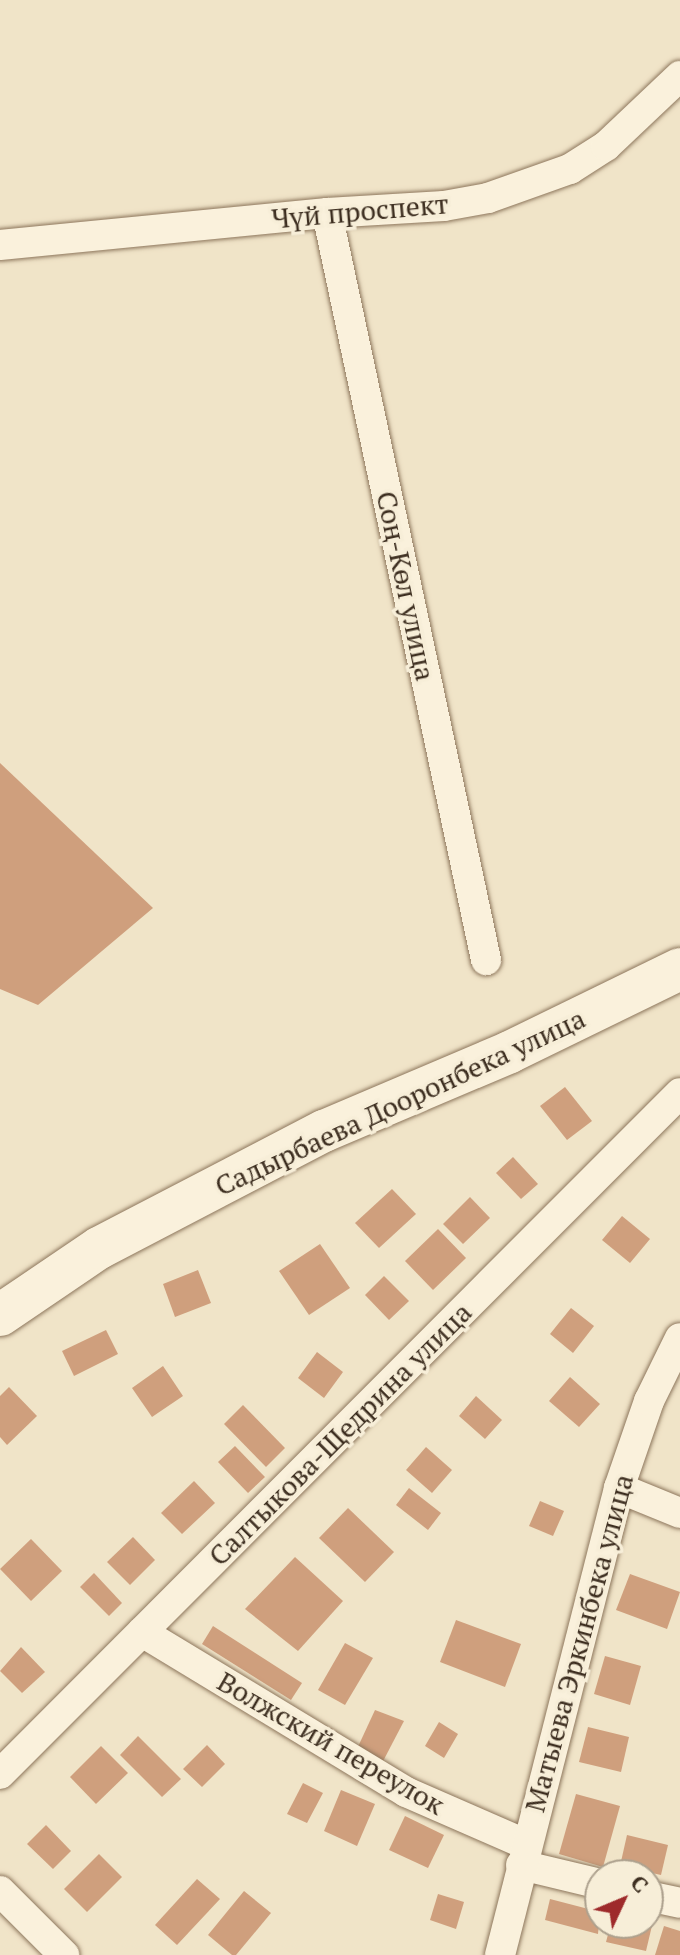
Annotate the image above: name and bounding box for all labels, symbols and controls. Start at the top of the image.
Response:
street label: Чүй проспект [270,187,450,235]
street label: Соң-Көл улица [370,488,442,684]
street label: Садырбаева Дооронбека улица [210,1001,590,1203]
street label: Салтыкова-Щедрина улица [202,1296,478,1572]
street label: Матыева Эркинбека улица [518,1470,640,1816]
street label: Волжский переулок [212,1664,450,1822]
north arrow [584,1859,664,1939]
text: С [625,1868,656,1899]

